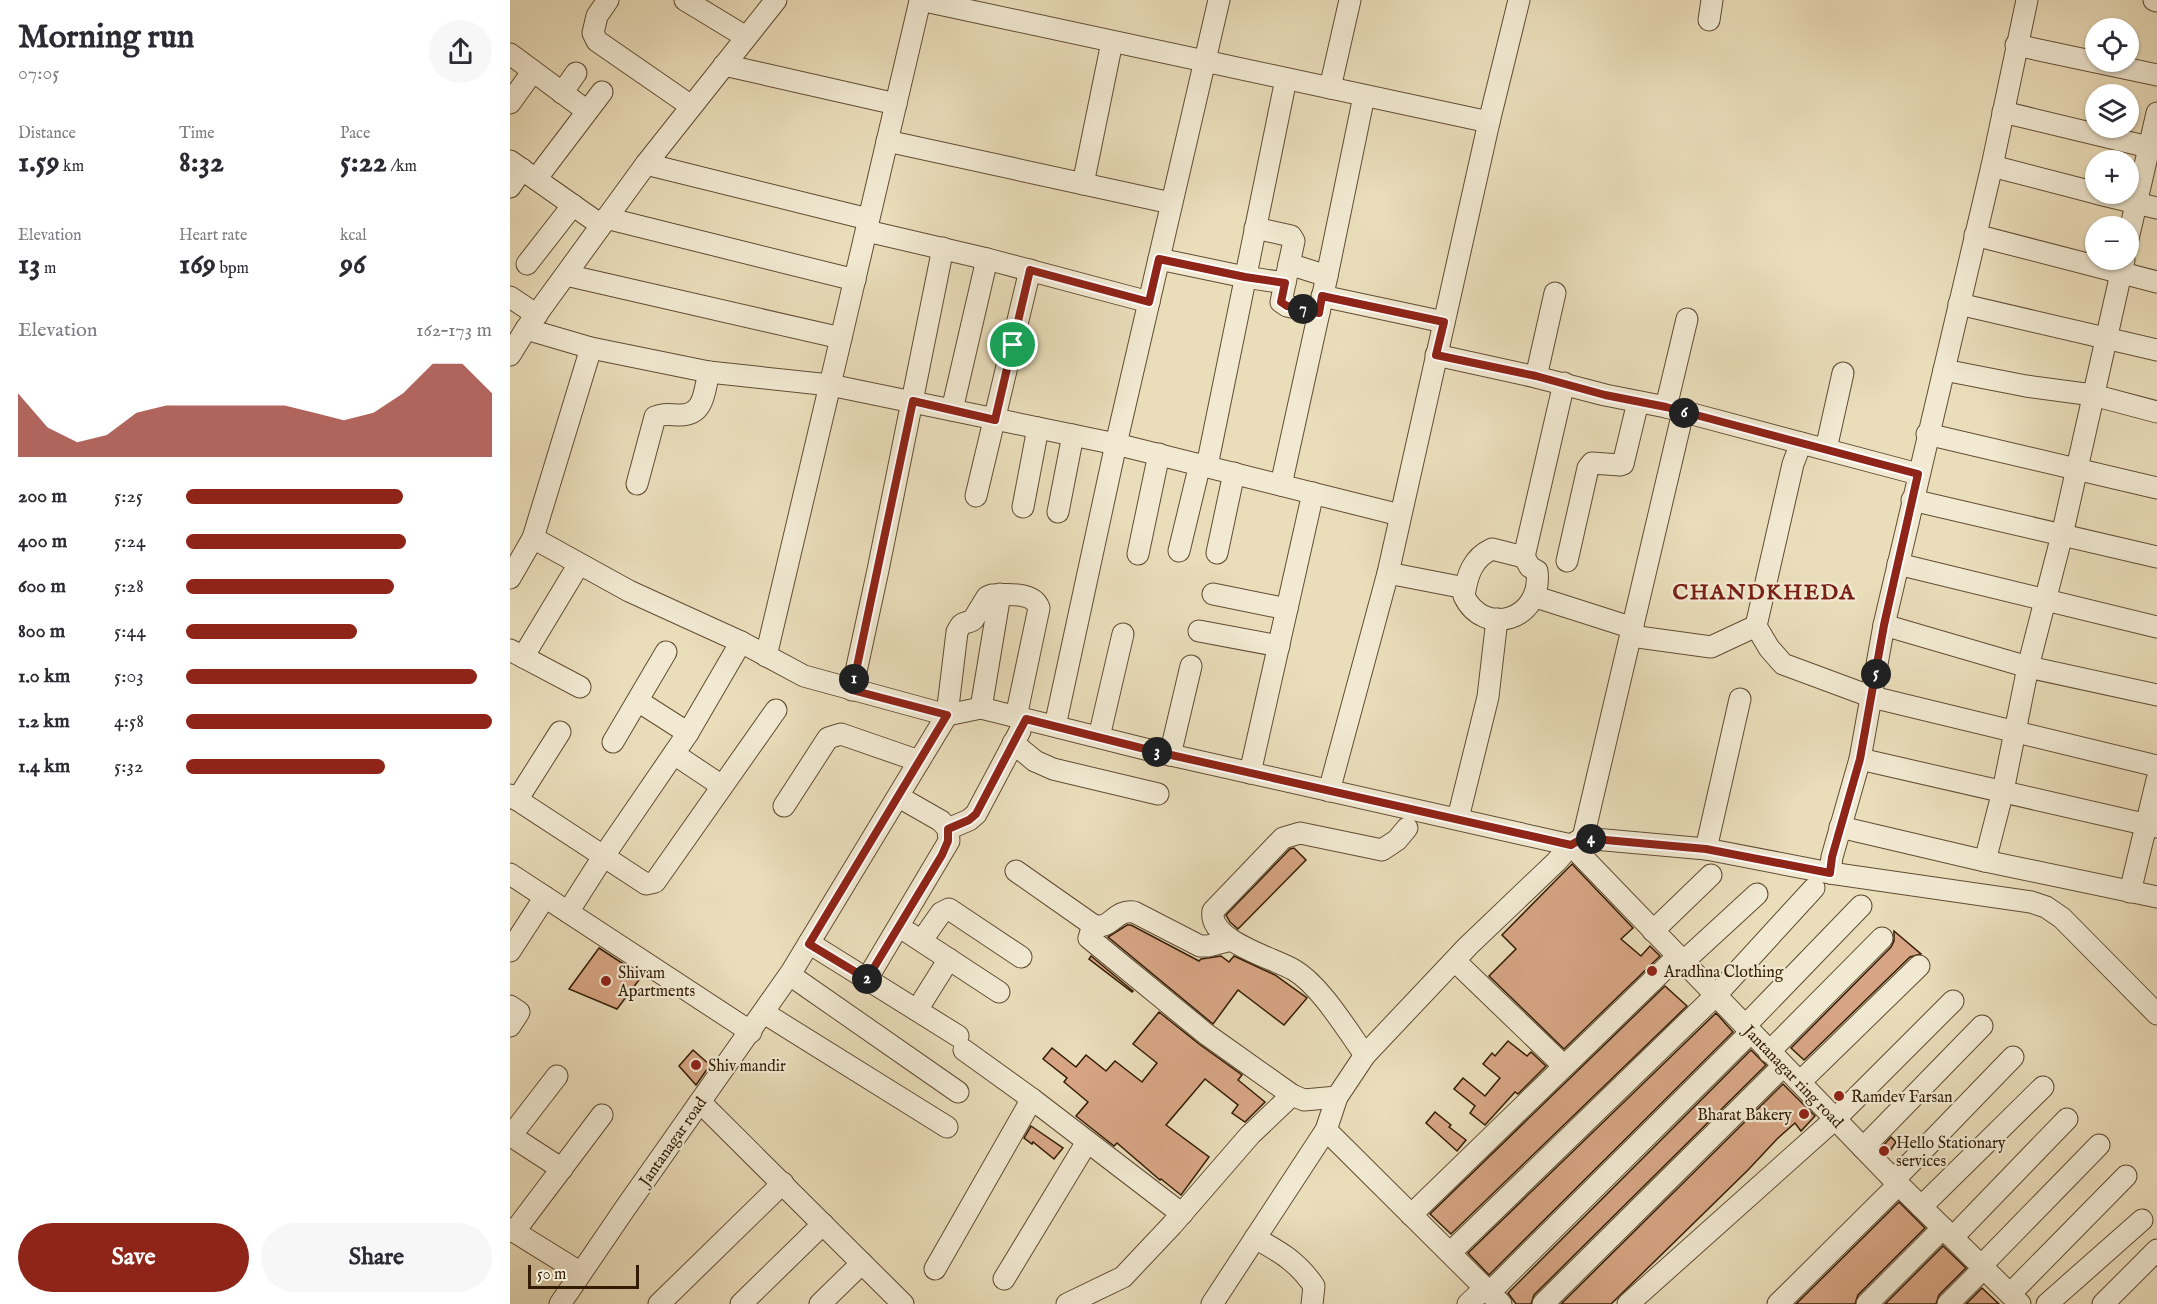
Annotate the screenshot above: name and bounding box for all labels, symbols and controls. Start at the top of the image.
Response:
text: Morning run [18,17,194,59]
map controls [2085,18,2139,270]
button: locate [2085,18,2139,72]
button: share [429,20,492,83]
text: 07:05 [18,61,60,86]
button: layers [2085,84,2139,138]
text: Distance [18,124,76,144]
text: Time [179,124,215,144]
text: Pace [340,124,370,144]
text: 1.59 [18,144,60,182]
text: 8:32 [179,144,224,182]
text: 5:22 [340,144,387,182]
button: + [2085,150,2139,204]
text: km [60,157,84,177]
text: /km [387,157,417,177]
button: − [2085,216,2139,270]
text: Elevation [18,226,81,246]
text: Heart rate [179,226,247,246]
text: kcal [340,226,367,246]
text: 13 [18,246,40,284]
text: 169 [179,246,216,284]
text: 96 [340,246,366,284]
text: m [40,259,56,279]
text: bpm [216,259,249,279]
pin: 7 [1288,294,1318,324]
text: 7 [1299,299,1307,319]
text: Elevation [18,318,97,343]
text: 162–173 m [416,318,492,343]
pin [987,319,1038,370]
icon: arrive [996,328,1029,361]
pin: 6 [1669,398,1699,428]
text: 6 [1681,403,1687,423]
text: 200 m [18,484,67,509]
text: 5:25 [114,484,143,509]
text: 400 m [18,529,67,554]
text: 5:24 [114,529,146,554]
text: 600 m [18,574,66,599]
text: 5:28 [114,574,144,599]
district label: CHANDKHEDA [1672,579,1856,607]
text: 800 m [18,619,65,644]
text: 5:44 [114,619,146,644]
pin: 5 [1861,659,1891,689]
text: 1.0 km [18,664,70,689]
text: 5:03 [114,664,144,689]
pin: 1 [839,664,869,694]
text: 5 [1873,664,1879,684]
text: 1 [851,669,857,689]
text: 1.2 km [18,709,70,734]
text: 4:58 [114,709,144,734]
pin: 3 [1142,737,1172,767]
text: 3 [1154,742,1160,762]
text: 1.4 km [18,754,70,779]
text: 5:32 [114,754,143,779]
pin: 4 [1576,824,1606,854]
text: 4 [1587,829,1595,849]
place label: Aradhna Clothing [1663,963,1784,983]
place label: Shivam Apartments [617,964,695,1002]
pin: 2 [852,964,882,994]
marker: Aradhna Clothing [1645,964,1659,978]
text: 2 [863,969,871,989]
marker: Shivam Apartments [599,974,613,988]
street label: Jantanagar ring road [1737,1020,1847,1133]
place label: Shiv mandir [708,1057,786,1077]
marker: Shiv mandir [689,1058,703,1072]
place label: Ramdev Farsan [1851,1088,1953,1108]
marker: Ramdev Farsan [1832,1089,1846,1103]
street label: Jantanagar road [634,1093,712,1192]
place label: Bharat Bakery [1697,1106,1792,1126]
marker: Bharat Bakery [1797,1107,1811,1121]
place label: Hello Stationary services [1896,1134,2006,1172]
marker: Hello Stationary services [1877,1144,1891,1158]
button: Save [18,1223,249,1292]
button: Share [261,1223,492,1292]
scale bar [528,1262,639,1290]
text: 50 m [537,1265,566,1285]

